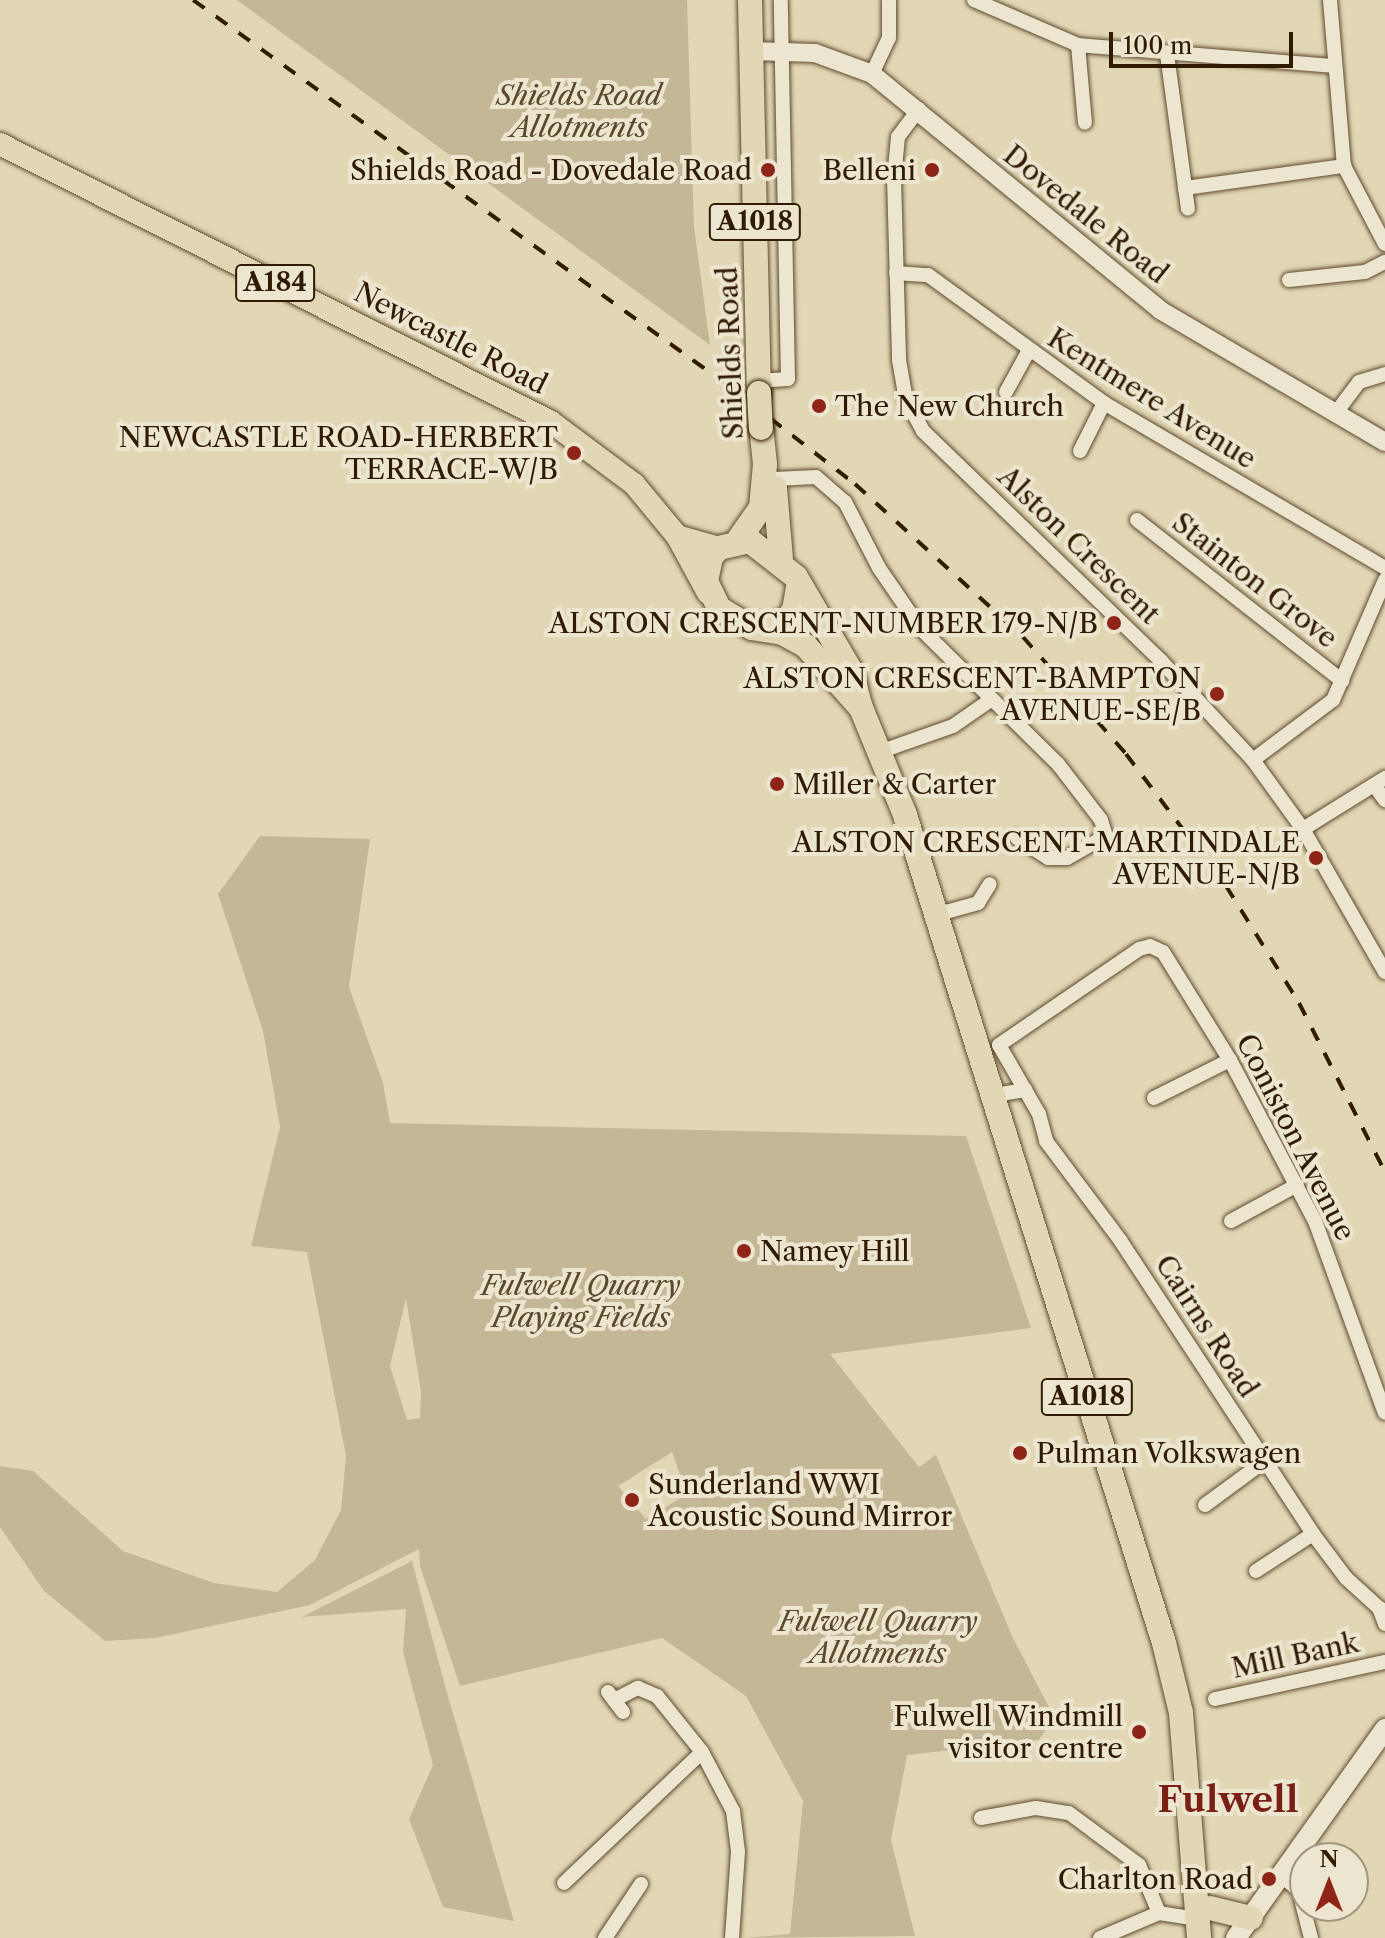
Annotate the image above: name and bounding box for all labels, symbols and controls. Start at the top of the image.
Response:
scale bar [1113,16,1297,66]
text: 100 m [1123,31,1192,60]
park label: Shields Road Allotments [497,78,661,144]
street label: Dovedale Road [997,137,1175,291]
place label: Shields Road - Dovedale Road [350,153,752,187]
place label: Belleni [822,153,916,187]
marker: Shields Road - Dovedale Road [759,161,777,179]
marker: Belleni [923,161,941,179]
road number: A1018 [707,200,803,244]
road number: A184 [235,261,315,305]
street label: Shields Road [710,266,750,440]
street label: Newcastle Road [349,275,553,401]
street label: Kentmere Avenue [1041,320,1263,476]
place label: The New Church [835,389,1065,423]
marker: The New Church [810,397,828,415]
place label: NEWCASTLE ROAD-HERBERT TERRACE-W/B [119,420,558,486]
marker: NEWCASTLE ROAD-HERBERT TERRACE-W/B [565,444,583,462]
street label: Alston Crescent [991,459,1167,631]
street label: Stainton Grove [1166,505,1344,655]
place label: ALSTON CRESCENT-NUMBER 179-N/B [547,606,1098,640]
marker: ALSTON CRESCENT-NUMBER 179-N/B [1105,614,1123,632]
place label: ALSTON CRESCENT-BAMPTON AVENUE-SE/B [743,661,1201,727]
marker: ALSTON CRESCENT-BAMPTON AVENUE-SE/B [1208,685,1226,703]
place label: Miller & Carter [793,767,997,801]
marker: Miller & Carter [768,775,786,793]
place label: ALSTON CRESCENT-MARTINDALE AVENUE-N/B [792,825,1300,891]
marker: ALSTON CRESCENT-MARTINDALE AVENUE-N/B [1307,849,1325,867]
street label: Coniston Avenue [1229,1028,1363,1246]
place label: Namey Hill [760,1234,911,1268]
marker: Namey Hill [735,1242,753,1260]
street label: Cairns Road [1148,1248,1266,1404]
park label: Fulwell Quarry Playing Fields [481,1268,681,1334]
road number: A1018 [1039,1375,1135,1419]
place label: Pulman Volkswagen [1036,1436,1302,1470]
marker: Pulman Volkswagen [1011,1444,1029,1462]
place label: Sunderland WWI Acoustic Sound Mirror [648,1467,952,1533]
marker: Sunderland WWI Acoustic Sound Mirror [623,1491,641,1509]
park label: Fulwell Quarry Allotments [778,1604,978,1670]
street label: Mill Bank [1228,1625,1362,1685]
place label: Fulwell Windmill visitor centre [892,1699,1123,1765]
marker: Fulwell Windmill visitor centre [1130,1723,1148,1741]
district label: Fulwell [1158,1778,1298,1822]
north arrow [1289,1842,1369,1922]
text: N [1319,1846,1339,1873]
place label: Charlton Road [1058,1862,1253,1896]
marker: Charlton Road [1260,1870,1278,1888]

